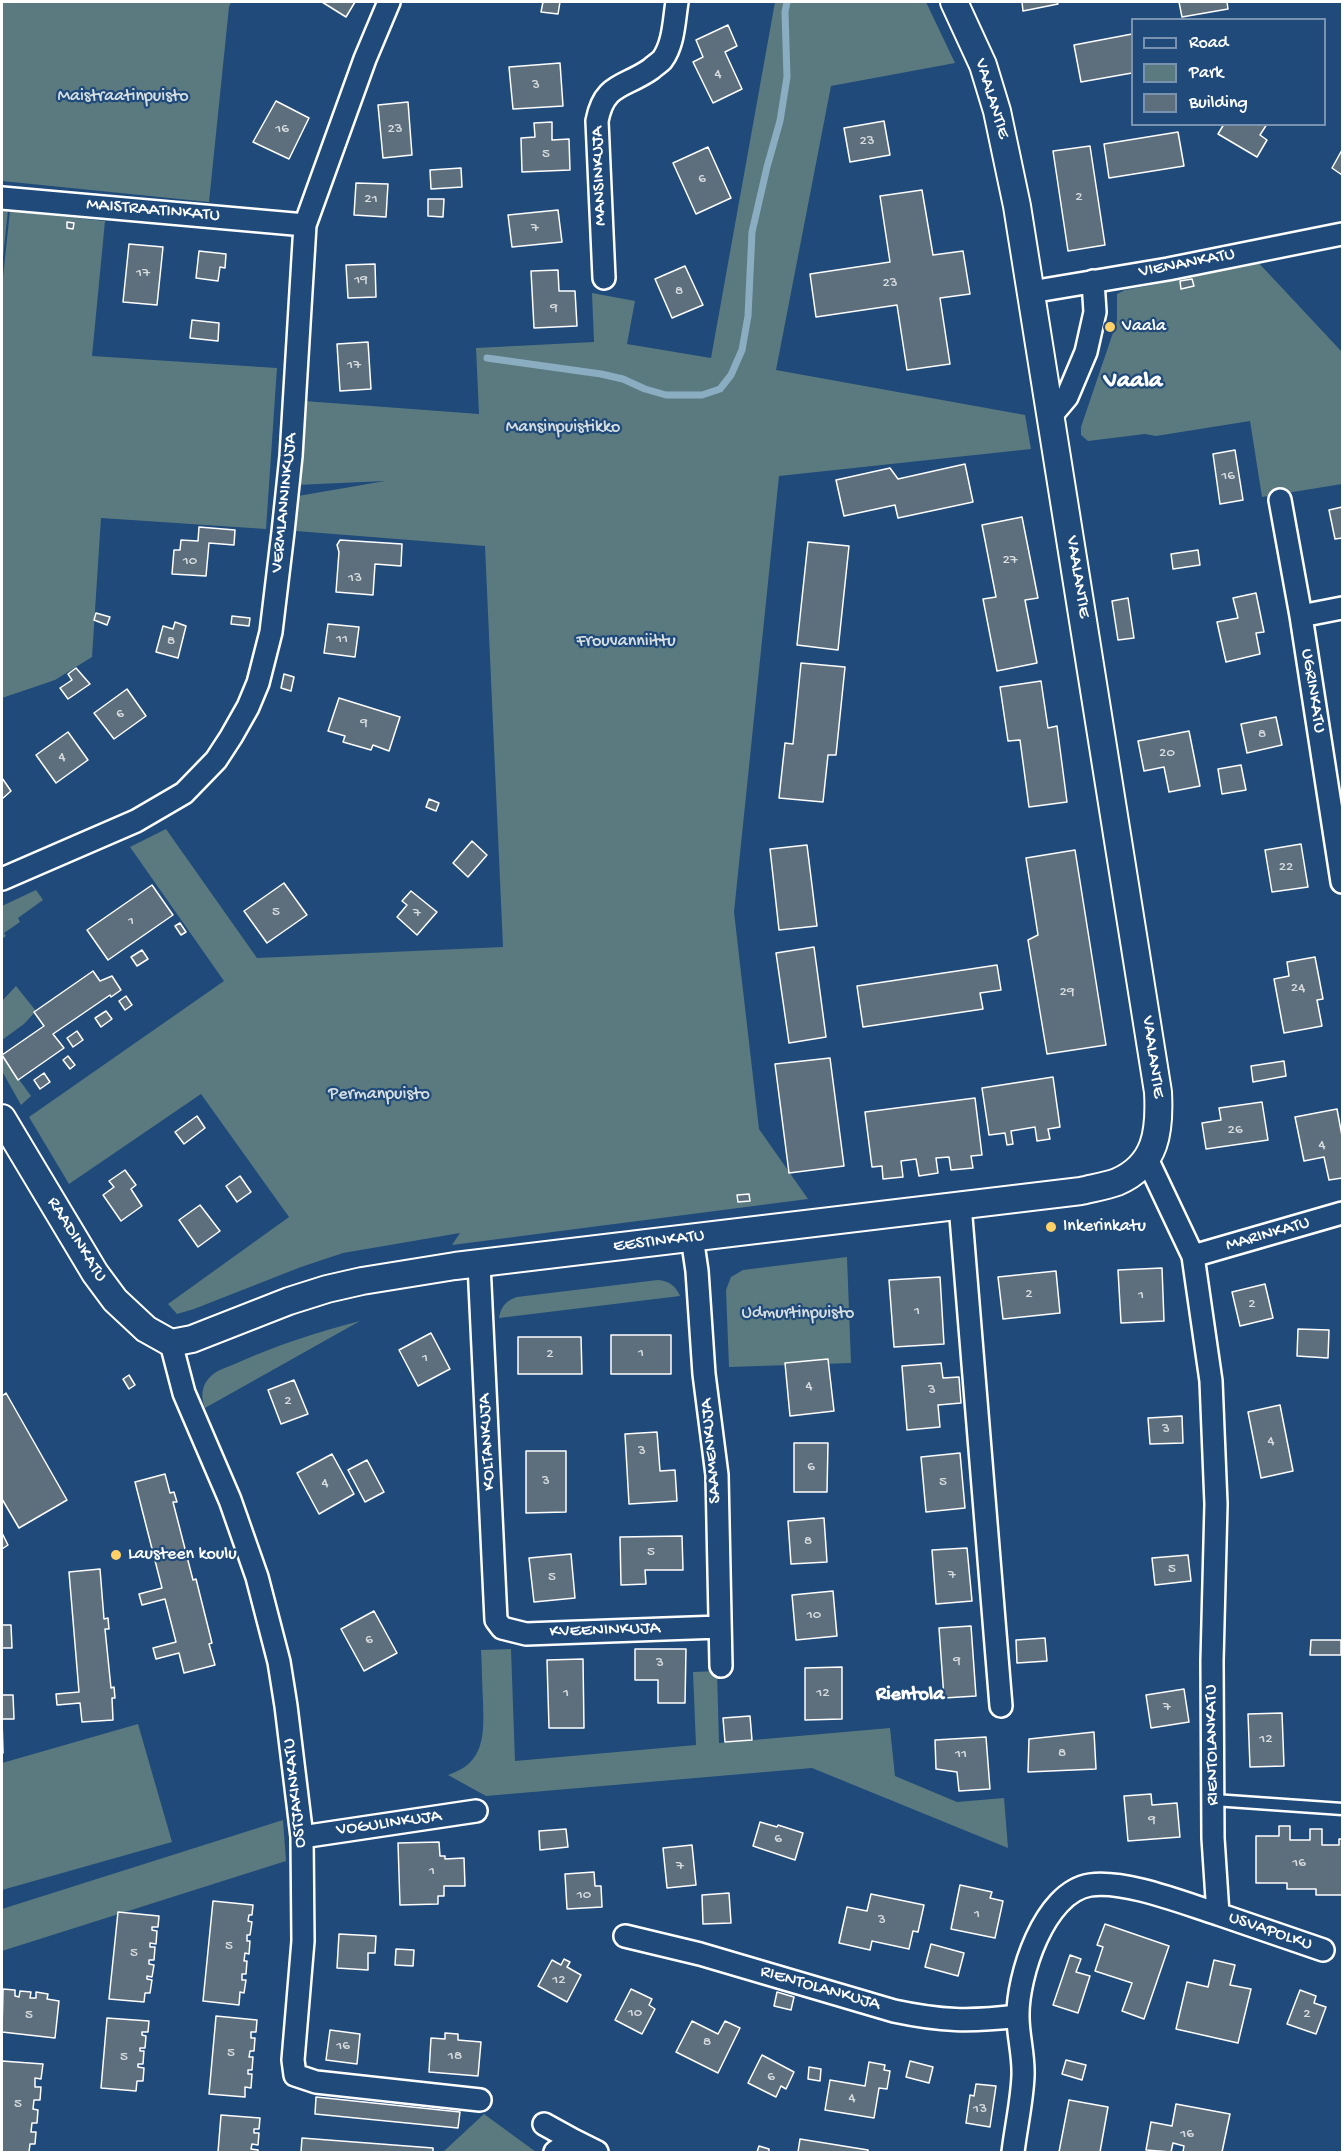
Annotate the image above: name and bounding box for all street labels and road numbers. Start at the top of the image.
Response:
street label: VAALANTIE [969,56,1013,142]
street label: MANSINKUJA [587,126,613,226]
street label: MAISTRAATINKATU [85,194,221,228]
street label: VIENANKATU [1137,244,1237,284]
street label: VERMLANNINKUJA [267,432,303,574]
street label: VAALANTIE [1060,534,1094,620]
street label: UGRINKATU [1295,647,1329,735]
street label: VAALANTIE [1136,1015,1168,1099]
street label: RAADINKATU [41,1193,111,1287]
street label: MARINKATU [1223,1213,1313,1257]
street label: EESTINKATU [612,1226,706,1258]
street label: KOLTANKUJA [475,1393,501,1491]
street label: SAAMENKUJA [697,1398,727,1504]
street label: KVEENINKUJA [549,1618,661,1644]
street label: RIENTOLANKATU [1201,1684,1225,1806]
street label: OSTJAKINKATU [280,1737,312,1849]
street label: VOGULINKUJA [335,1806,443,1842]
street label: USVAPOLKU [1225,1908,1315,1956]
street label: RIENTOLANKUJA [757,1962,883,2016]

